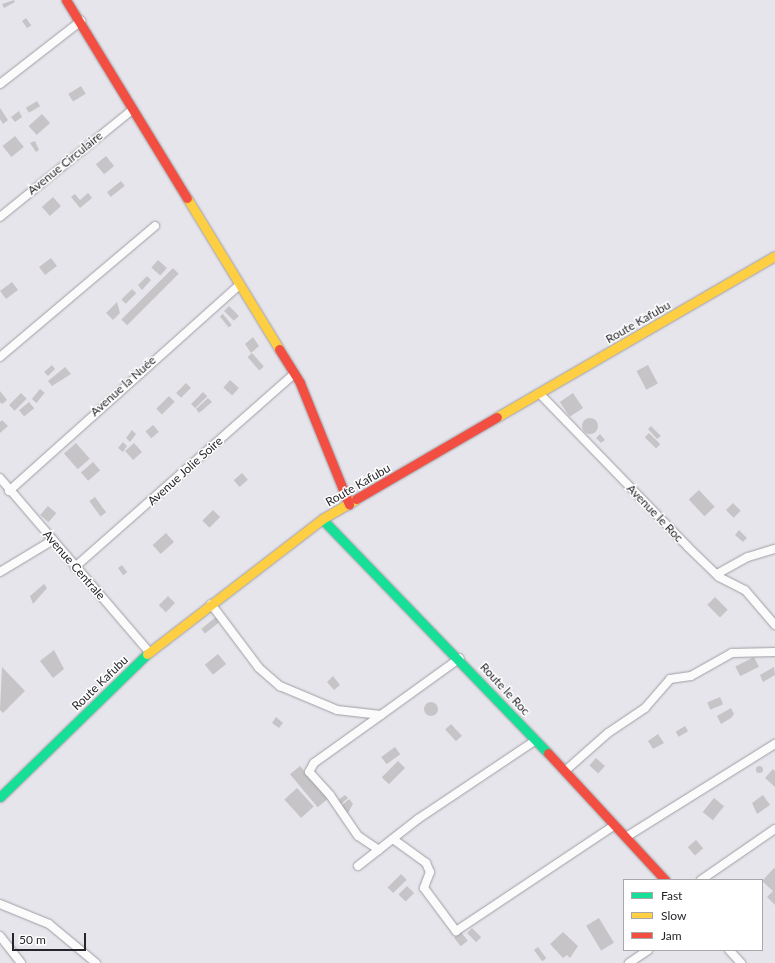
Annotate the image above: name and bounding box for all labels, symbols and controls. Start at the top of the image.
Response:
street label: Avenue Circulaire [25,128,105,198]
street label: Route Kafubu [603,298,673,346]
street label: Avenue la Nuée [87,353,159,419]
street label: Avenue Jolie Soire [144,433,226,509]
street label: Route Kafubu [323,461,393,509]
street label: Avenue le Roc [624,481,686,545]
street label: Avenue Centrale [40,527,108,603]
street label: Route Kafubu [69,653,131,713]
street label: Route le Roc [477,660,533,718]
legend [623,879,763,951]
text: Fast [661,888,682,903]
text: Slow [661,908,686,923]
scale bar [14,925,88,951]
text: Jam [661,928,682,943]
text: 50 m [19,932,46,947]

